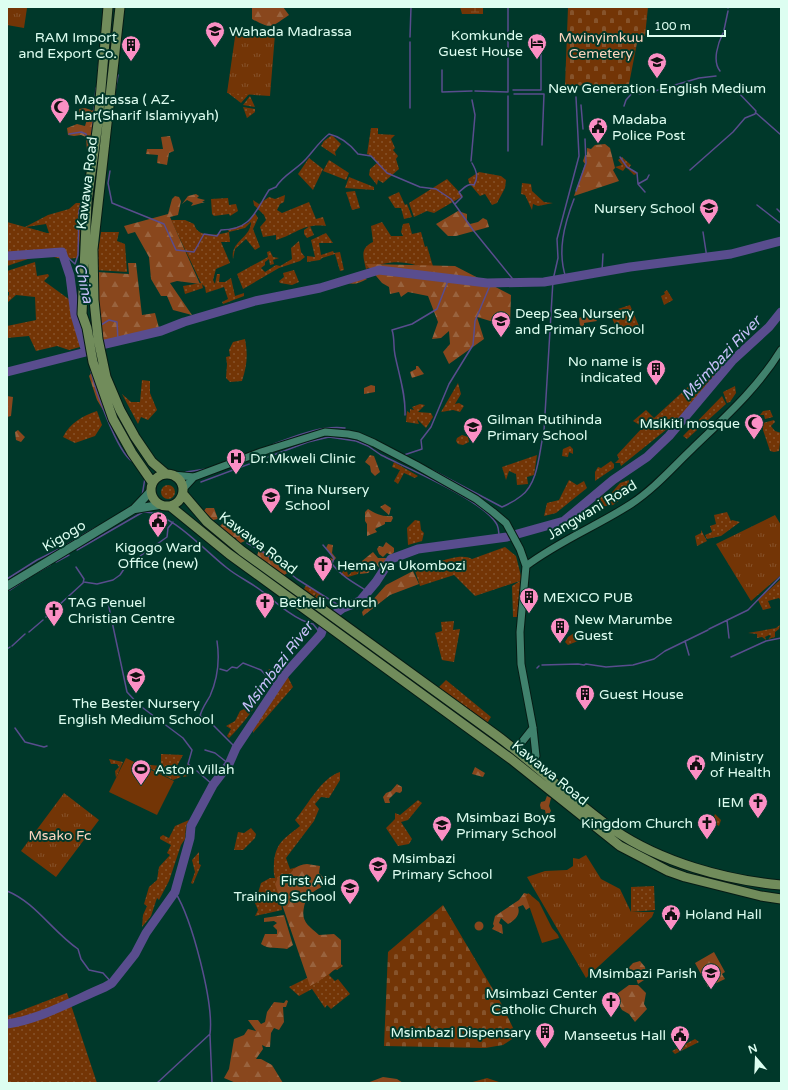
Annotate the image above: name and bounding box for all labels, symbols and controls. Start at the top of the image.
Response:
scale bar [648,12,725,38]
text: 100 m [654,19,691,33]
school or university icon: Wahada Madrassa [204,20,226,48]
place label: Wahada Madrassa [229,23,352,40]
place label: Komkunde Guest House [438,27,523,60]
place label: RAM Import and Export Co. [18,29,118,62]
park label: Mwinyimkuu Cemetery [559,29,643,62]
hotel icon: Komkunde Guest House [526,32,548,60]
building icon: RAM Import and Export Co. [120,34,142,62]
school or university icon: New Generation English Medium [646,51,668,79]
place label: New Generation English Medium [548,80,766,97]
place label: Madrassa ( AZ- Har(Sharif Islamiyyah) [74,91,219,124]
mosque icon: Madrassa ( AZ- Har(Sharif Islamiyyah) [49,96,71,124]
place label: Madaba Police Post [612,111,686,144]
public building icon: Madaba Police Post [587,116,609,144]
street label: Kawawa Road [73,136,101,230]
school or university icon: Nursery School [698,197,720,225]
place label: Nursery School [594,200,695,217]
water label: China [71,261,97,305]
place label: Deep Sea Nursery and Primary School [515,305,644,338]
school or university icon: Deep Sea Nursery and Primary School [490,310,512,338]
water label: Msimbazi River [677,311,766,404]
place label: No name is indicated [568,353,642,386]
building icon: No name is indicated [645,358,667,386]
place label: Gilman Rutihinda Primary School [487,411,602,444]
mosque icon: Msikiti mosque [743,412,765,440]
place label: Msikiti mosque [639,415,740,432]
school or university icon: Gilman Rutihinda Primary School [462,416,484,444]
hospital icon: Dr.Mkweli Clinic [225,447,247,475]
place label: Dr.Mkweli Clinic [250,450,356,467]
street label: Jangwani Road [544,477,640,543]
place label: Tina Nursery School [285,481,370,514]
school or university icon: Tina Nursery School [260,486,282,514]
street label: Kawawa Road [216,508,300,578]
public building icon: Kigogo Ward Office (new) [147,510,169,538]
street label: Kigogo [39,516,89,556]
place label: Kigogo Ward Office (new) [115,539,201,572]
church icon: Hema ya Ukombozi [312,554,334,582]
place label: Hema ya Ukombozi [337,557,466,574]
building icon: MEXICO PUB [518,586,540,614]
place label: MEXICO PUB [543,589,633,606]
church icon: Betheli Church [254,591,276,619]
place label: TAG Penuel Christian Centre [68,594,175,627]
place label: Betheli Church [279,594,377,611]
church icon: TAG Penuel Christian Centre [43,599,65,627]
place label: New Marumbe Guest [574,611,673,644]
water label: Msimbazi River [237,616,318,716]
building icon: New Marumbe Guest [549,616,571,644]
school or university icon: The Bester Nursery English Medium School [125,666,147,694]
building icon: Guest House [574,683,596,711]
place label: Guest House [599,686,684,703]
place label: The Bester Nursery English Medium School [58,695,214,728]
street label: Kawawa Road [508,737,592,809]
place label: Ministry of Health [710,748,771,781]
public building icon: Ministry of Health [685,753,707,781]
sports icon: Aston Villah [130,758,152,786]
place label: Aston Villah [155,761,234,778]
church icon: IEM [747,791,769,819]
place label: IEM [718,794,744,811]
place label: Msimbazi Boys Primary School [456,809,557,842]
church icon: Kingdom Church [696,812,718,840]
school or university icon: Msimbazi Boys Primary School [431,814,453,842]
place label: Kingdom Church [581,815,693,832]
park label: Msako Fc [28,827,92,844]
place label: Msimbazi Primary School [392,850,493,883]
school or university icon: Msimbazi Primary School [367,855,389,883]
place label: First Aid Training School [233,872,336,905]
school or university icon: First Aid Training School [339,877,361,905]
public building icon: Holand Hall [660,903,682,931]
place label: Holand Hall [685,906,762,923]
school or university icon: Msimbazi Parish [700,962,722,990]
place label: Msimbazi Parish [589,965,697,982]
place label: Msimbazi Center Catholic Church [485,985,598,1018]
church icon: Msimbazi Center Catholic Church [600,990,622,1018]
building icon: Msimbazi Dispensary [534,1021,556,1049]
place label: Msimbazi Dispensary [390,1024,531,1041]
public building icon: Manseetus Hall [669,1024,691,1052]
place label: Manseetus Hall [564,1027,666,1044]
north arrow [736,1038,776,1078]
text: N [747,1041,759,1057]

